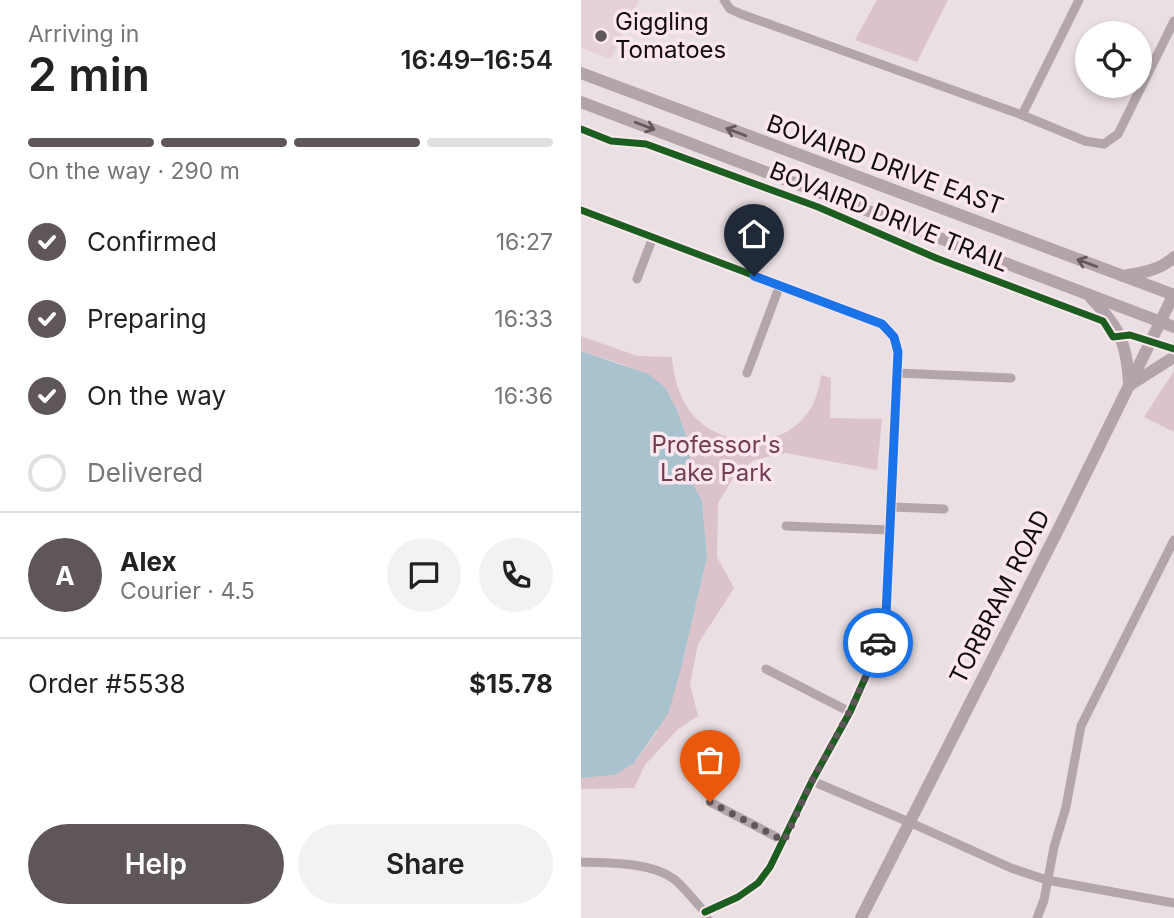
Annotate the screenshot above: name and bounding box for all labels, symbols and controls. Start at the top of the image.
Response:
place label: Giggling Tomatoes [615,7,726,64]
text: Arriving in [28,20,139,48]
map controls [1075,21,1152,98]
button: locate [1075,21,1152,98]
marker: Giggling Tomatoes [593,28,609,44]
text: 16:49–16:54 [401,44,553,75]
text: 2 min [28,46,150,102]
street label: BOVAIRD DRIVE EAST [763,108,1007,221]
one-way arrow [633,121,655,133]
one-way arrow [725,124,747,137]
street label: BOVAIRD DRIVE TRAIL [765,155,1013,278]
text: On the way · 290 m [28,157,240,185]
pin [724,204,784,276]
icon: home [735,215,773,253]
icon: check [28,223,66,261]
text: Confirmed [87,226,217,257]
text: 16:27 [496,228,553,256]
one-way arrow [1076,255,1098,268]
icon: check [28,300,66,338]
text: Preparing [87,303,207,334]
text: 16:33 [494,305,553,333]
icon: check [28,377,66,415]
text: On the way [87,380,226,411]
text: 16:36 [494,382,553,410]
park label: Professor's Lake Park [651,430,781,487]
text: Delivered [87,457,203,488]
street label: TORBRAM ROAD [943,505,1056,689]
button: chat [387,538,461,612]
button: phone [479,538,553,612]
text: Alex [120,546,177,577]
text: A [55,560,75,591]
text: Courier · 4.5 [120,577,255,605]
courier [843,608,913,678]
icon: car [859,624,897,662]
text: Order #5538 [28,668,186,699]
text: $15.78 [469,668,553,699]
pin [680,730,740,802]
icon: bag [691,741,729,779]
button: Help [28,824,284,904]
button: Share [298,824,553,904]

